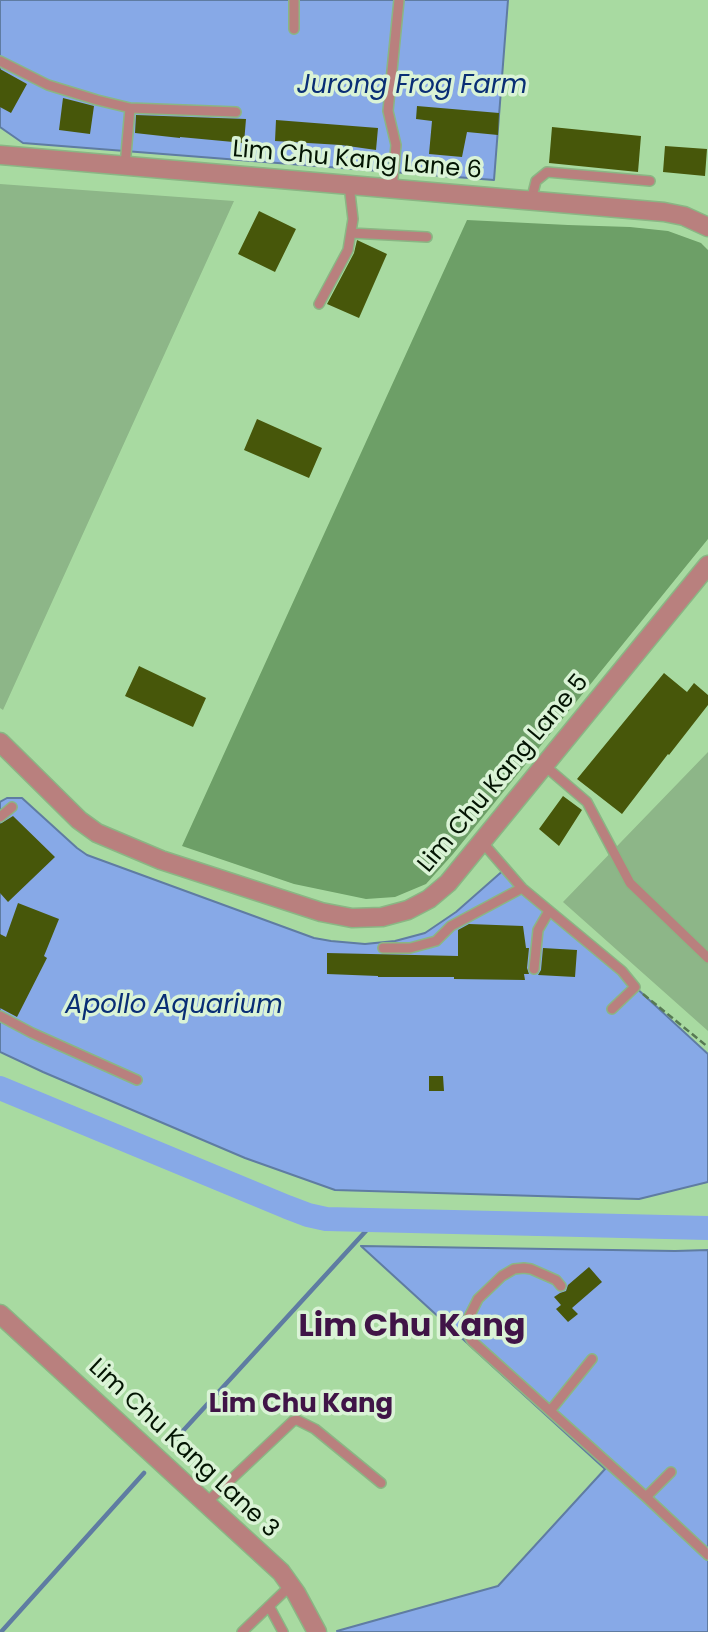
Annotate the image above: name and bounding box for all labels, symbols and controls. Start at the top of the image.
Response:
water label: Jurong Frog Farm [297,70,527,102]
street label: Lim Chu Kang Lane 6 [231,136,483,186]
street label: Lim Chu Kang Lane 5 [413,669,595,879]
water label: Apollo Aquarium [65,990,283,1022]
district label: Lim Chu Kang [298,1309,526,1347]
street label: Lim Chu Kang Lane 3 [82,1354,284,1544]
district label: Lim Chu Kang [209,1389,393,1421]

